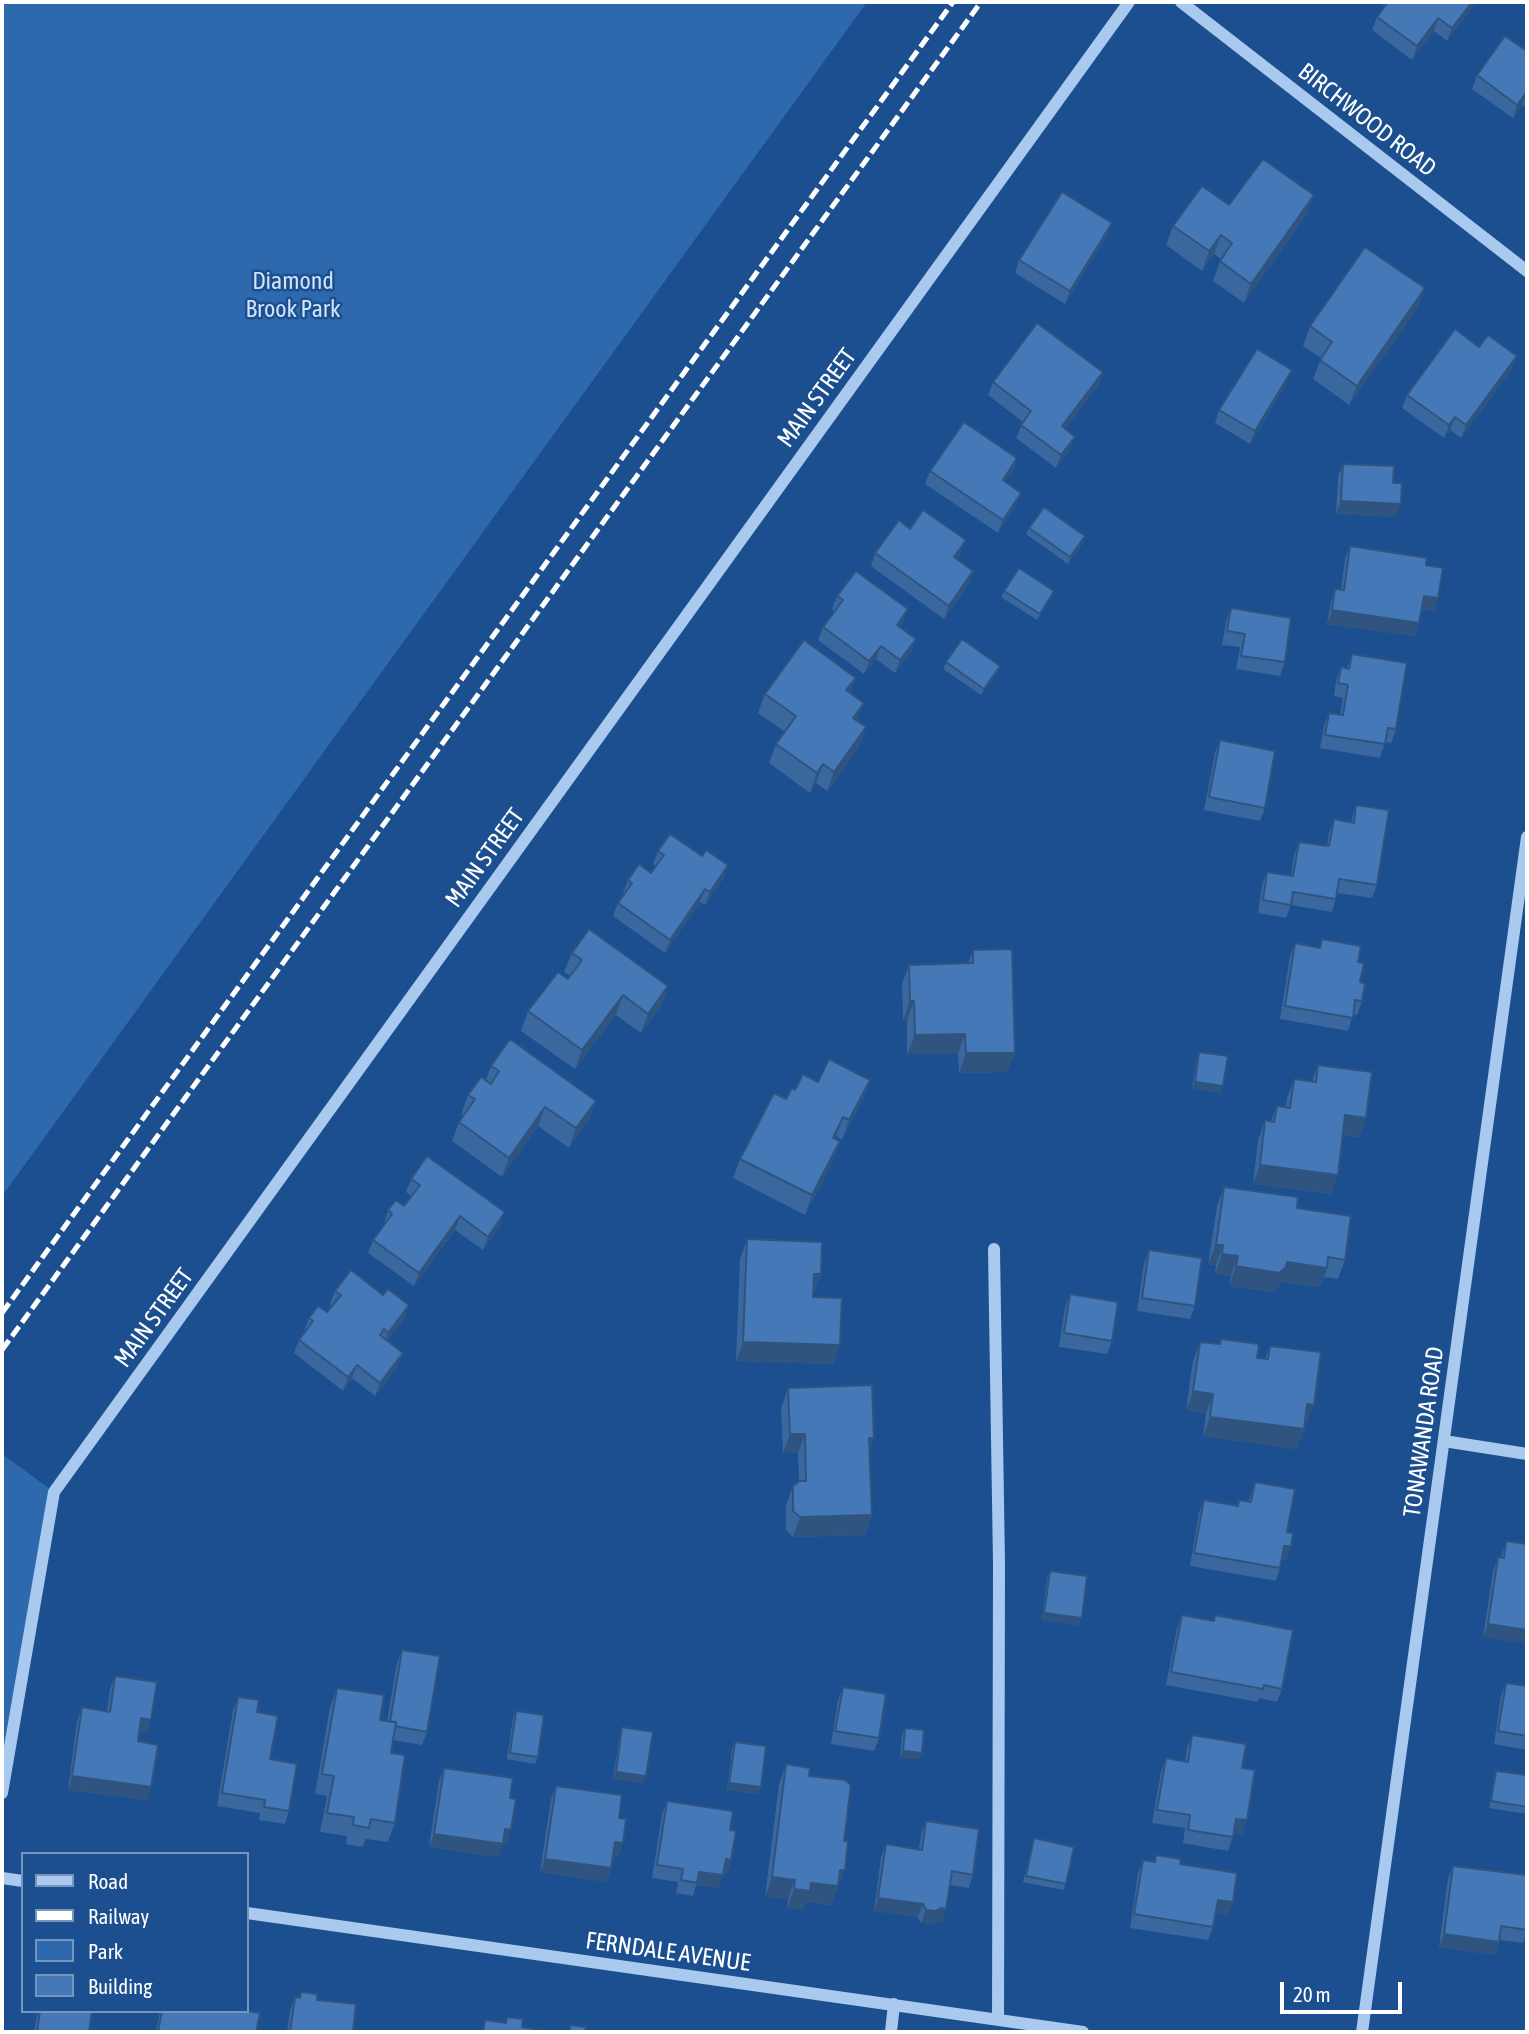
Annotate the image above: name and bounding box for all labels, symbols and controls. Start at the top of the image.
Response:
street label: BIRCHWOOD ROAD [1292,57,1442,183]
park label: Diamond Brook Park [246,267,340,323]
street label: MAIN STREET [772,343,862,453]
street label: MAIN STREET [440,803,530,913]
street label: MAIN STREET [109,1263,199,1373]
street label: TONAWANDA ROAD [1398,1345,1450,1519]
legend [21,1852,248,2013]
text: Road [88,1869,128,1893]
text: Railway [88,1904,149,1928]
street label: FERNDALE AVENUE [584,1926,752,1978]
text: Park [88,1939,123,1963]
scale bar [1284,1968,1406,2012]
text: Building [88,1974,152,1998]
text: 20 m [1293,1982,1331,2006]

